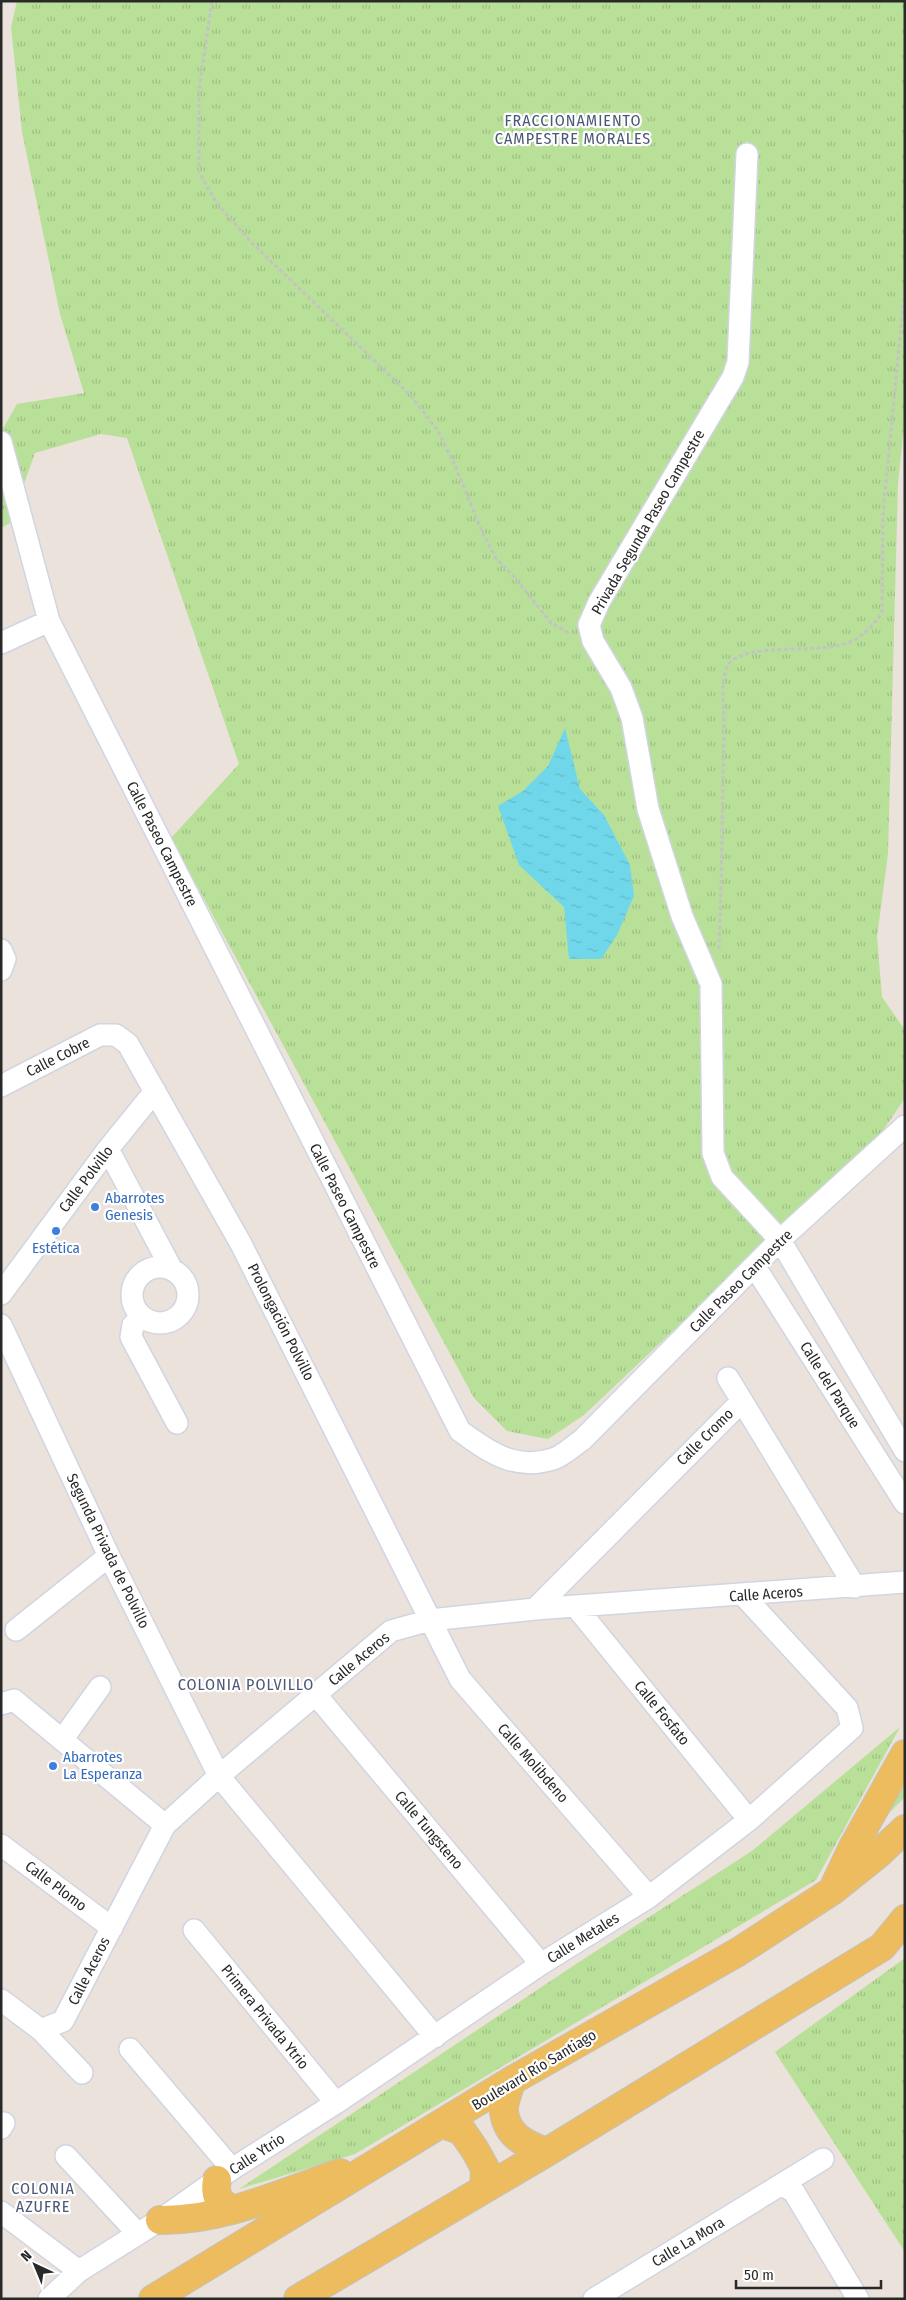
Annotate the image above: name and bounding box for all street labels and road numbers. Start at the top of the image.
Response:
street label: Privada Segunda Paseo Campestre [588,426,708,618]
street label: Calle Paseo Campestre [123,778,201,910]
street label: Calle Cobre [23,1033,93,1081]
street label: Calle Paseo Campestre [306,1140,384,1272]
street label: Calle Polvillo [55,1142,117,1216]
street label: Calle Paseo Campestre [686,1226,796,1336]
street label: Prolongación Polvillo [244,1261,318,1384]
street label: Calle del Parque [796,1338,864,1432]
street label: Calle Cromo [673,1405,737,1469]
street label: Segunda Privada de Polvillo [63,1471,153,1631]
street label: Calle Aceros [728,1582,804,1606]
street label: Calle Aceros [325,1628,393,1690]
street label: Calle Fosfato [630,1677,694,1749]
street label: Calle Molibdeno [494,1720,572,1806]
street label: Calle Tungsteno [391,1787,467,1873]
street label: Calle Plomo [22,1857,90,1915]
street label: Calle Metales [544,1909,622,1967]
street label: Calle Aceros [64,1934,114,2008]
street label: Primera Privada Ytrio [217,1961,313,2073]
street label: Boulevard Río Santiago [468,2026,600,2114]
street label: Calle Ytrio [226,2129,288,2179]
street label: Calle La Mora [648,2213,728,2271]

